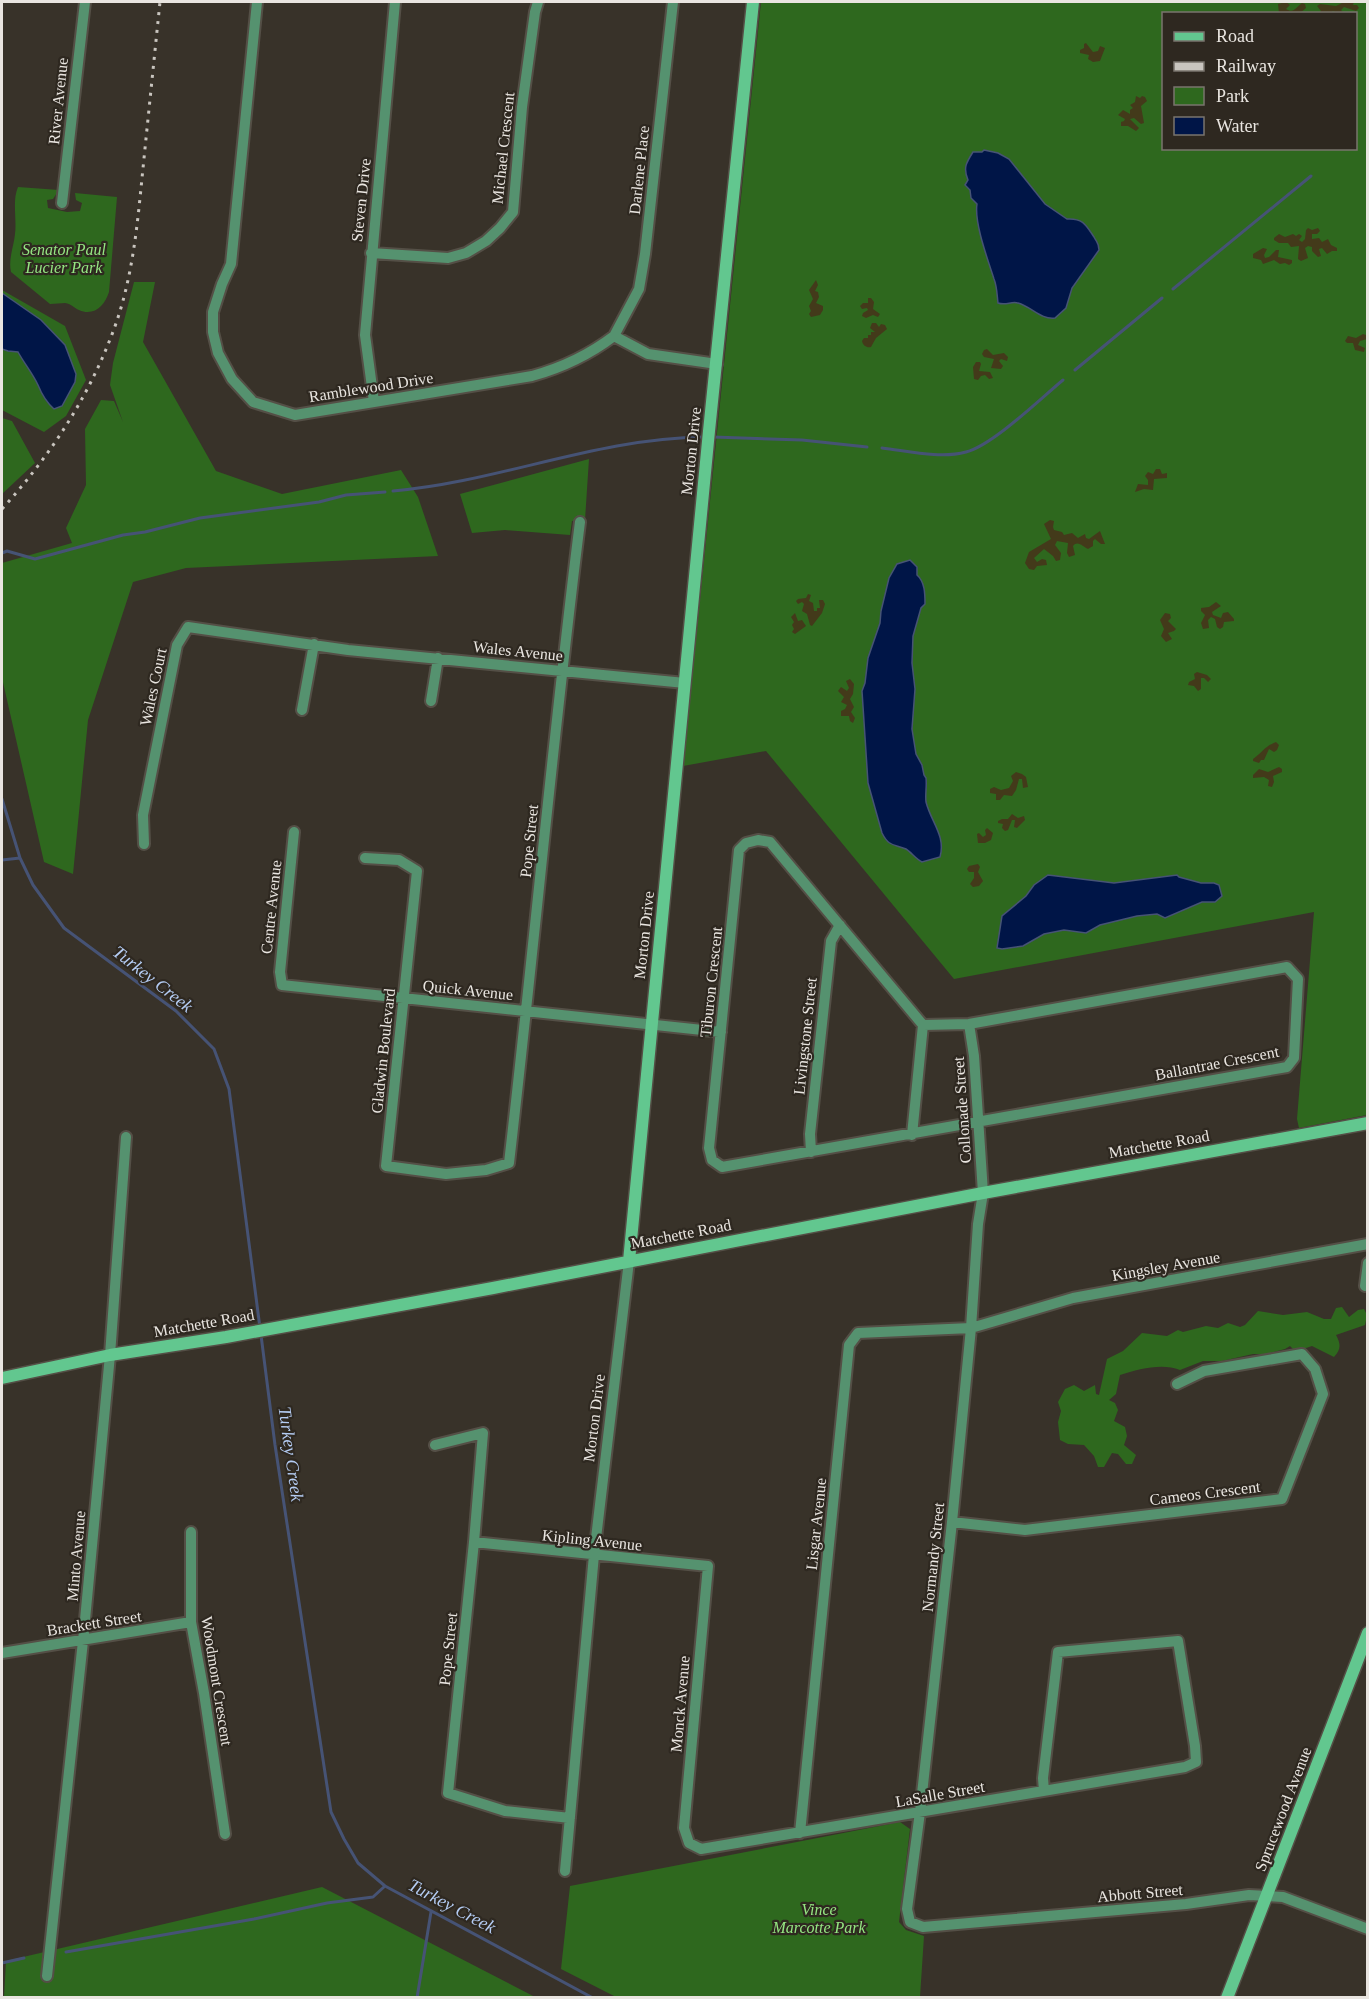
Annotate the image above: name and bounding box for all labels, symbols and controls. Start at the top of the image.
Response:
legend [1162,12,1357,150]
text: Road [1216,26,1254,46]
text: Railway [1216,56,1276,76]
street label: River Avenue [45,57,71,145]
text: Park [1216,86,1249,106]
street label: Michael Crescent [489,91,517,205]
text: Water [1216,116,1259,136]
street label: Darlene Place [626,125,652,215]
street label: Steven Drive [348,157,374,243]
park label: Senator Paul Lucier Park [22,241,107,276]
street label: Ramblewood Drive [308,369,434,405]
street label: Morton Drive [678,406,704,496]
street label: Wales Avenue [472,638,564,664]
street label: Wales Court [136,646,170,727]
street label: Pope Street [517,803,542,878]
street label: Centre Avenue [258,859,284,955]
street label: Morton Drive [631,890,657,980]
street label: Tiburon Crescent [697,925,725,1038]
water label: Turkey Creek [109,942,198,1017]
street label: Livingstone Street [790,976,821,1096]
street label: Quick Avenue [422,977,514,1003]
street label: Gladwin Boulevard [368,988,398,1114]
street label: Ballantrae Crescent [1154,1043,1281,1083]
street label: Collonade Street [950,1055,974,1164]
street label: Matchette Road [1107,1127,1211,1161]
street label: Matchette Road [629,1216,733,1252]
street label: Kingsley Avenue [1111,1248,1222,1285]
street label: Matchette Road [152,1306,256,1340]
street label: Morton Drive [580,1373,608,1463]
water label: Turkey Creek [274,1405,308,1504]
street label: Lisgar Avenue [803,1477,830,1571]
street label: Cameos Crescent [1149,1478,1262,1508]
street label: Normandy Street [919,1501,948,1613]
street label: Minto Avenue [64,1510,88,1602]
street label: Kipling Avenue [541,1526,643,1555]
street label: Brackett Street [46,1607,143,1639]
street label: Pope Street [436,1611,461,1686]
street label: Woodmont Crescent [198,1615,236,1747]
street label: Monck Avenue [667,1655,693,1753]
street label: Sprucewood Avenue [1251,1744,1315,1874]
street label: LaSalle Street [894,1778,986,1810]
water label: Turkey Creek [405,1875,500,1938]
street label: Abbott Street [1097,1881,1184,1905]
park label: Vince Marcotte Park [771,1901,866,1936]

